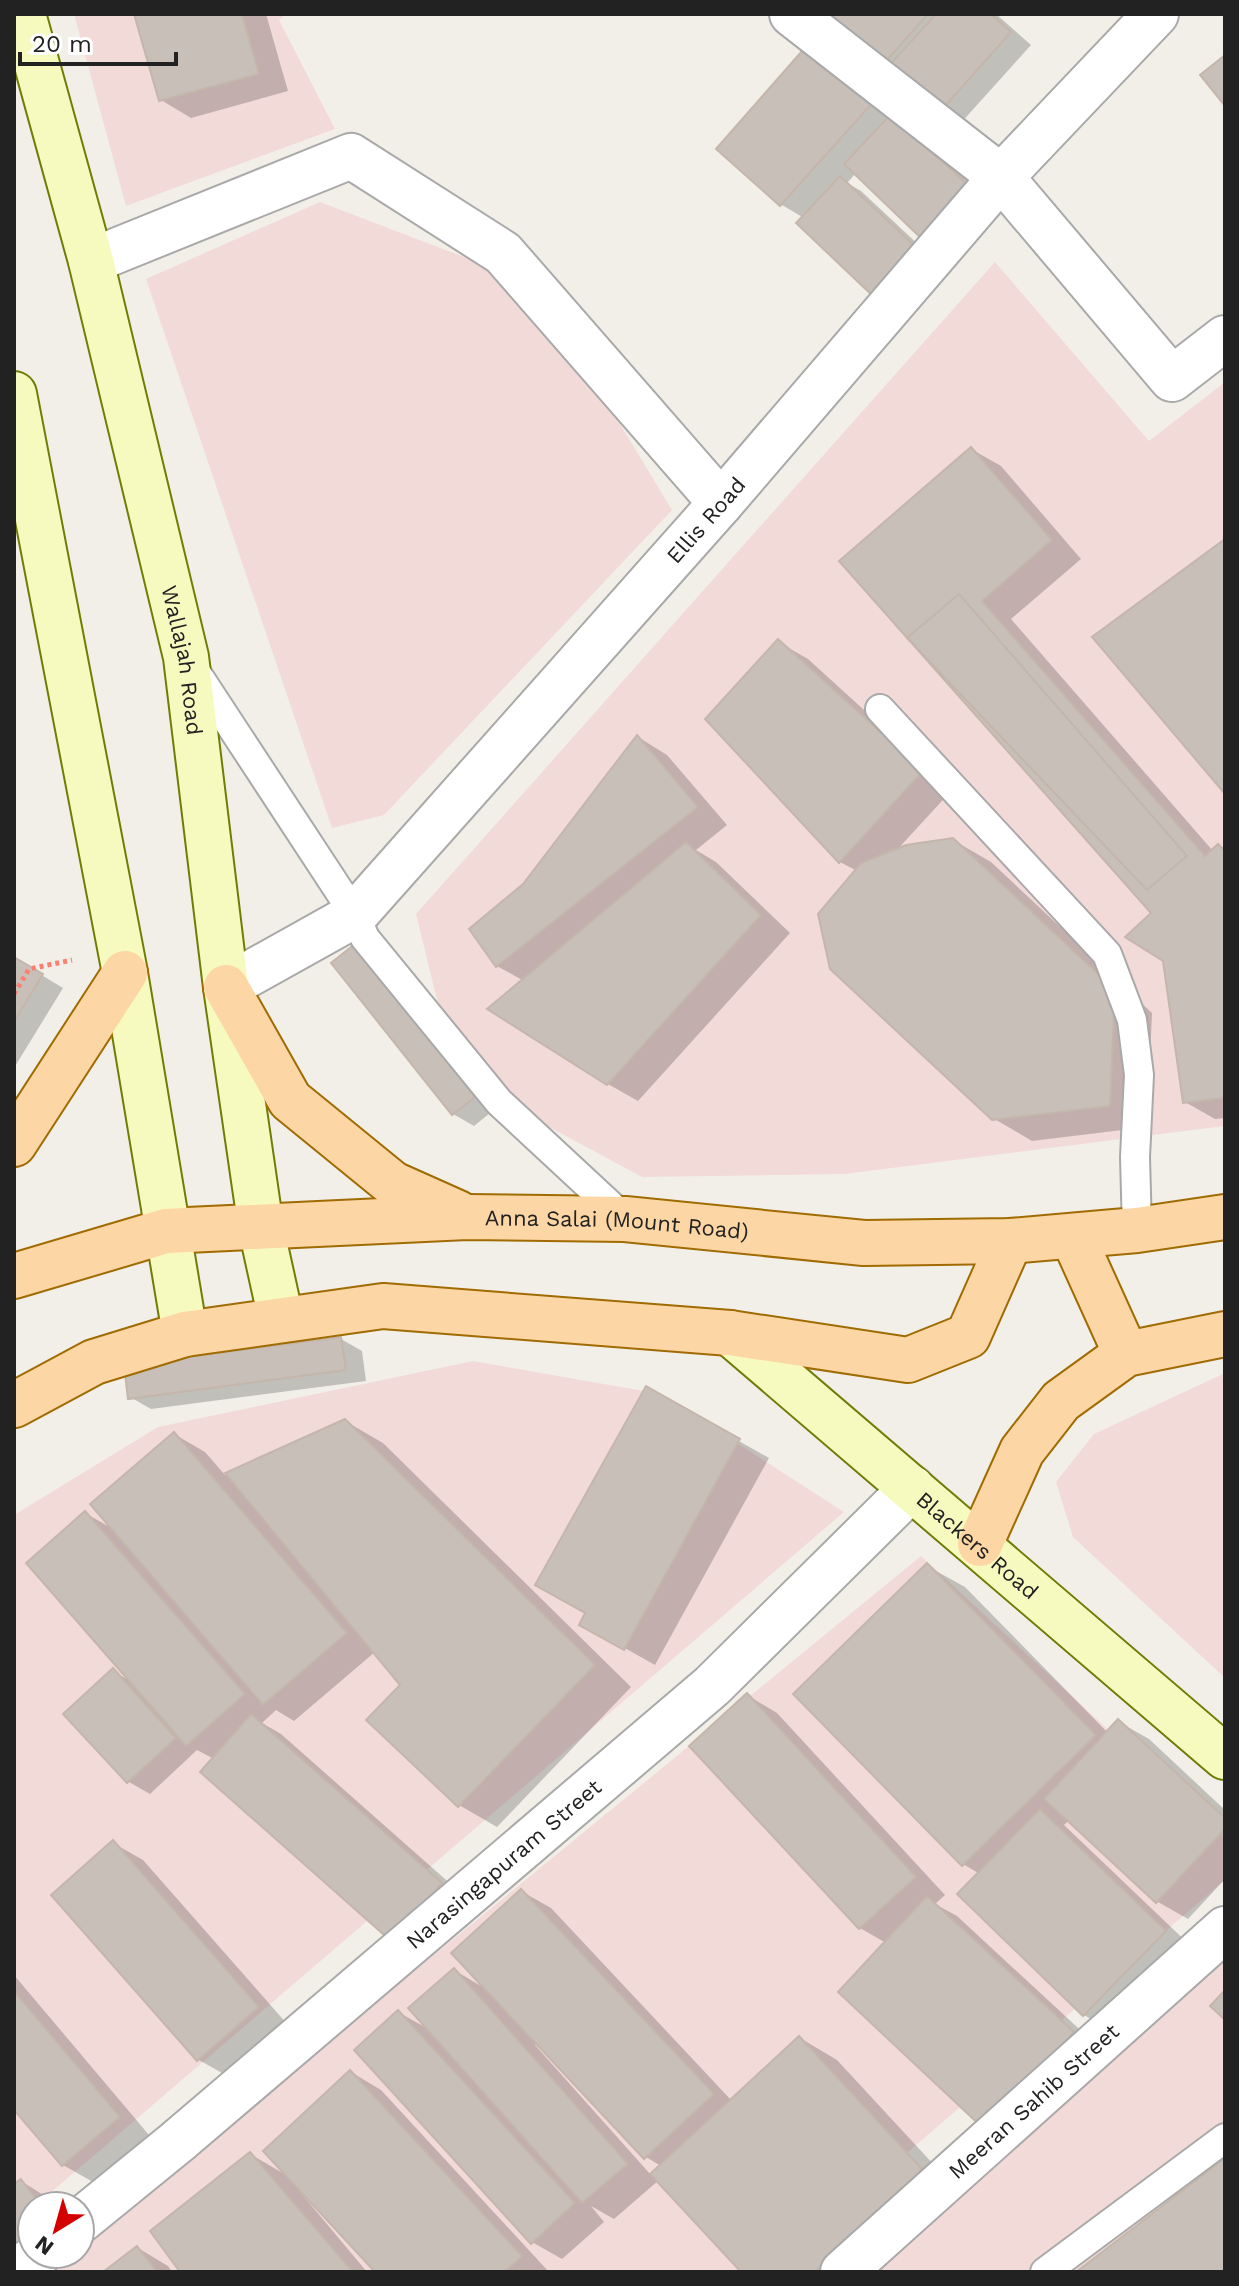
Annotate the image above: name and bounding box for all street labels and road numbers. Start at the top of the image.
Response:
street label: Ellis Road [662,472,751,568]
street label: Wallajah Road [156,583,207,736]
street label: Anna Salai (Mount Road) [485,1205,750,1244]
street label: Blackers Road [911,1487,1043,1604]
street label: Narasingapuram Street [401,1774,606,1954]
street label: Meeran Sahib Street [944,2019,1124,2184]

